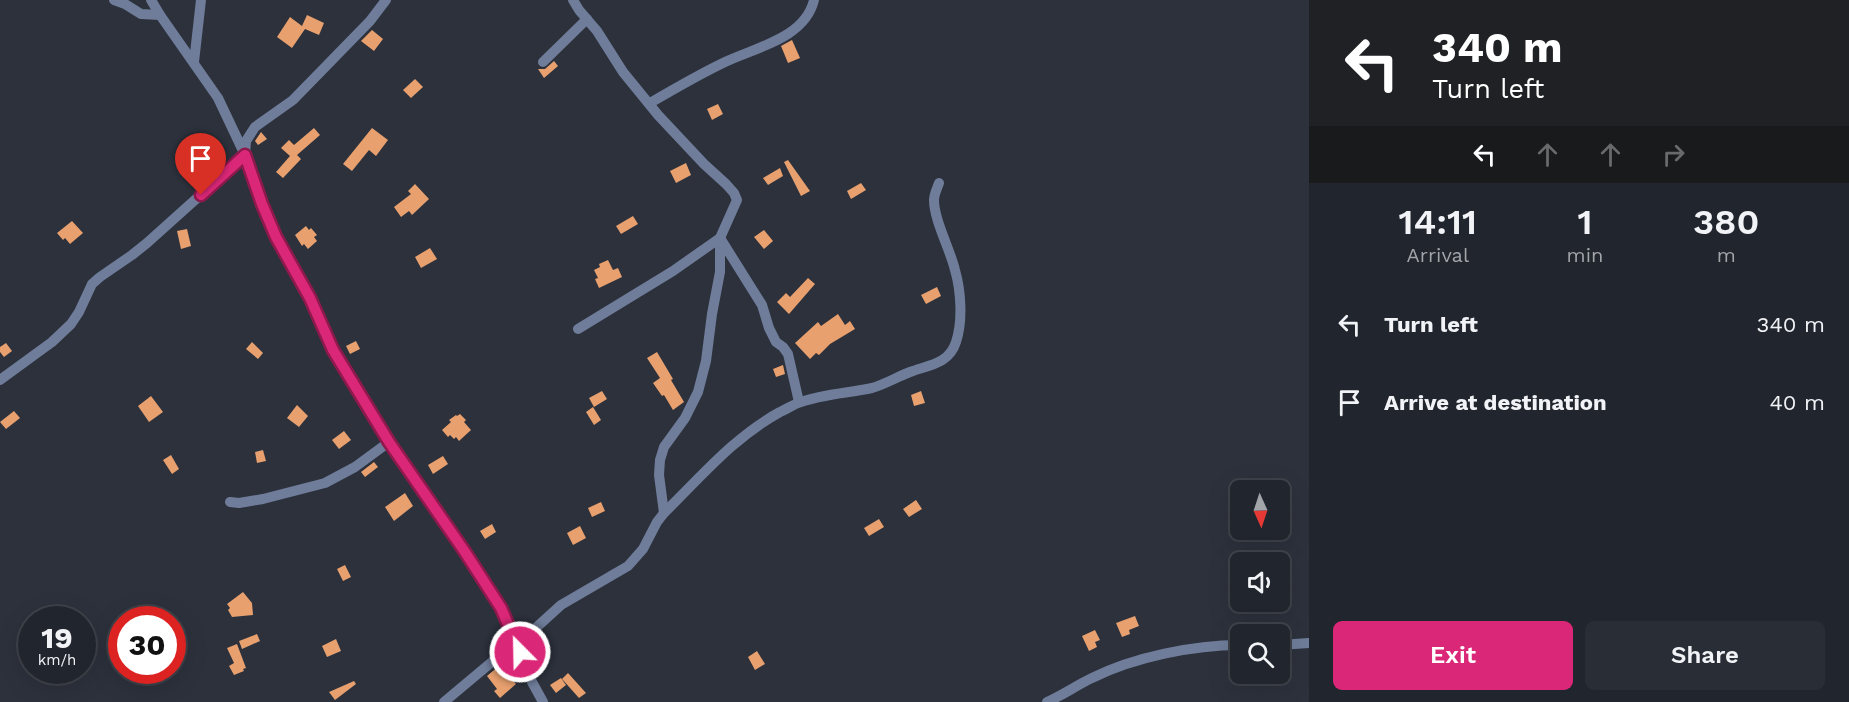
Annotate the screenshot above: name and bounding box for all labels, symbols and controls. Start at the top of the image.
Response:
text: 340 m [1432,23,1563,72]
icon: left [1333,24,1411,102]
text: Turn left [1432,73,1544,105]
pin [175,133,226,195]
icon: left [1468,138,1501,171]
icon: ahead [1531,138,1564,171]
icon: ahead [1594,138,1627,171]
icon: right [1657,138,1690,171]
icon: arrive [184,142,217,175]
text: 14:11 [1399,201,1477,243]
text: 1 [1577,201,1592,243]
text: 380 [1693,201,1759,243]
text: Arrival [1407,243,1469,267]
text: min [1567,243,1603,267]
text: m [1717,243,1736,267]
icon: left [1333,308,1366,341]
text: Turn left [1384,312,1478,337]
text: 340 m [1757,312,1825,337]
icon: arrive [1333,386,1366,419]
text: Arrive at destination [1384,390,1607,415]
text: 40 m [1769,390,1825,415]
north arrow [1230,480,1290,540]
map controls [1230,480,1290,684]
button: sound [1230,552,1290,612]
speed limit sign: 30 [108,606,186,684]
text: 19 [41,620,73,655]
position arrow [488,620,552,684]
button: Exit [1333,621,1573,690]
button: Share [1585,621,1825,690]
button: search [1230,624,1290,684]
text: km/h [38,651,76,669]

